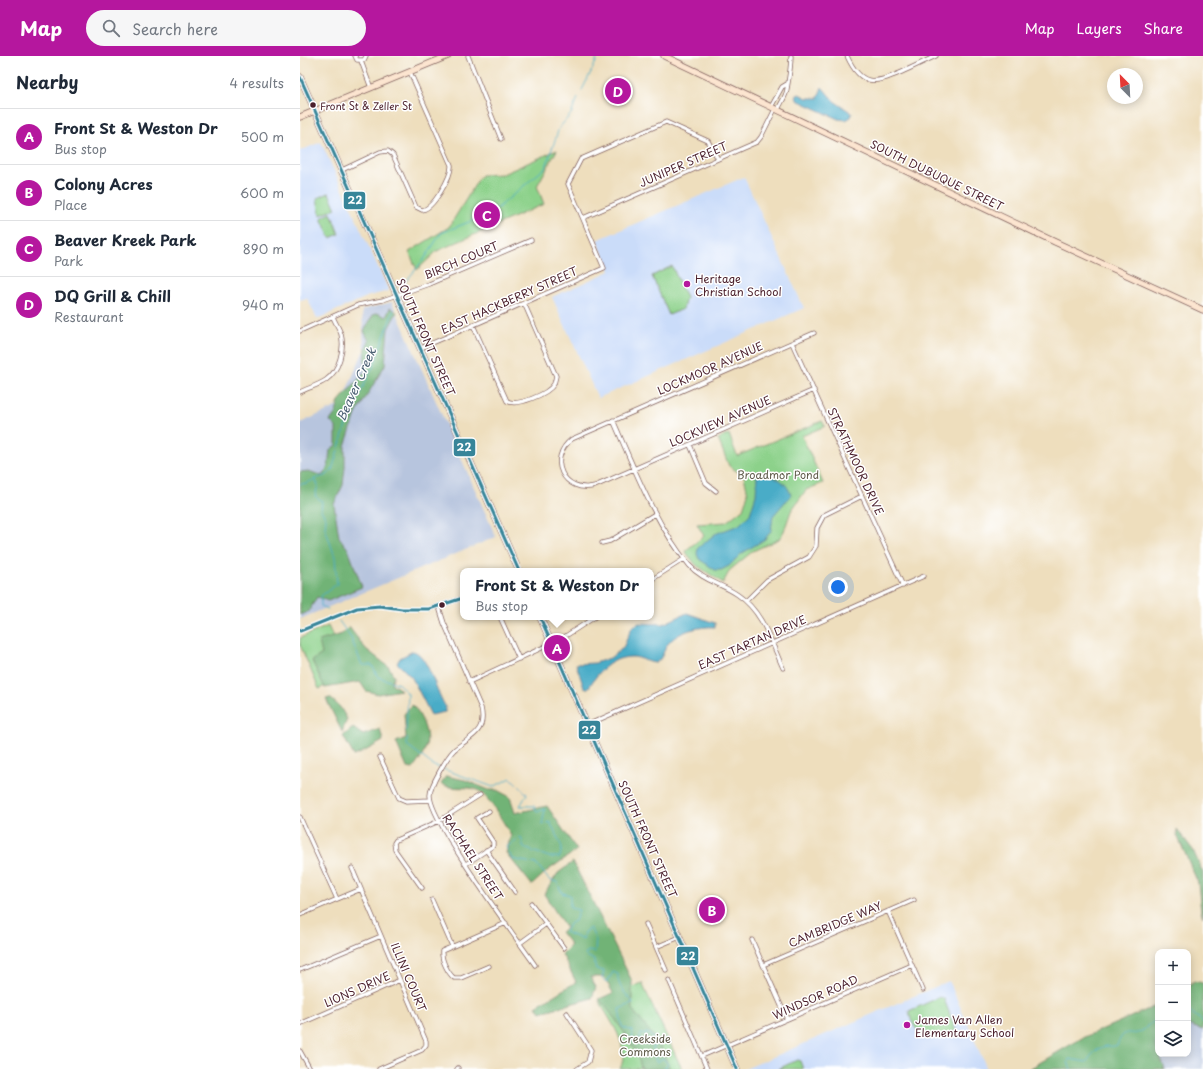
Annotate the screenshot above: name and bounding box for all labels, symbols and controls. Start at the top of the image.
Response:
search box [86,10,366,46]
text: Map [20,14,62,42]
icon: search [100,17,122,39]
text: Search here [132,17,218,40]
text: Map [1025,18,1055,39]
text: Layers [1077,18,1122,39]
text: Share [1144,18,1183,39]
north arrow [1107,68,1143,104]
text: Nearby [16,69,78,95]
text: 4 results [230,73,284,92]
pin: D [605,76,631,106]
place label: Front St & Zeller St [320,98,412,113]
marker: Front St & Zeller St [308,100,318,110]
text: Front St & Weston Dr [54,116,218,139]
text: A [24,127,34,146]
text: 500 m [241,127,284,146]
street label: SOUTH DUBUQUE STREET [868,135,1007,215]
street label: JUNIPER STREET [636,137,730,191]
text: Bus stop [54,139,107,158]
text: Colony Acres [54,172,153,195]
text: B [25,183,33,202]
text: 600 m [240,183,284,202]
line badge: 22 [343,191,366,210]
text: 22 [348,191,362,208]
text: Place [54,195,87,214]
pin: C [474,200,500,230]
text: Beaver Kreek Park [54,228,197,251]
street label: BIRCH COURT [421,236,501,283]
text: C [24,239,34,258]
text: 890 m [243,239,284,258]
text: Park [54,251,83,270]
street label: EAST HACKBERRY STREET [438,262,580,338]
place label: Heritage Christian School [695,270,782,300]
street label: SOUTH FRONT STREET [392,275,460,399]
marker: Heritage Christian School [682,279,692,289]
text: DQ Grill & Chill [54,284,171,307]
text: D [24,295,34,314]
text: 940 m [242,295,284,314]
text: Restaurant [54,307,124,326]
street label: LOCKMOOR AVENUE [654,337,766,399]
water label: Beaver Creek [332,344,380,424]
street label: LOCKVIEW AVENUE [667,391,774,451]
street label: STRATHMOOR DRIVE [824,404,888,518]
line badge: 22 [453,438,476,457]
text: 22 [457,438,471,455]
park label: Broadmor Pond [737,466,819,483]
popup [460,568,654,620]
text: Front St & Weston Dr [475,573,639,596]
your location [828,577,848,597]
text: Bus stop [475,596,528,615]
unlabelled marker [437,600,447,610]
street label: EAST TARTAN DRIVE [695,610,809,674]
pin: A [544,633,570,663]
line badge: 22 [578,720,601,740]
text: 22 [582,721,596,738]
street label: SOUTH FRONT STREET [614,777,682,901]
street label: RACHAEL STREET [439,810,508,904]
pin: B [699,895,725,925]
street label: CAMBRIDGE WAY [786,897,884,951]
street label: ILLINI COURT [387,940,431,1015]
line badge: 22 [676,946,699,966]
text: 22 [681,947,695,964]
map controls [1155,949,1191,1057]
button: + [1155,949,1191,985]
street label: LIONS DRIVE [321,967,393,1011]
street label: WINDSOR ROAD [769,970,861,1024]
button: − [1155,985,1191,1021]
place label: James Van Allen Elementary School [915,1011,1014,1041]
marker: James Van Allen Elementary School [902,1020,912,1030]
button: layers [1155,1021,1191,1057]
park label: Creekside Commons [619,1030,671,1060]

